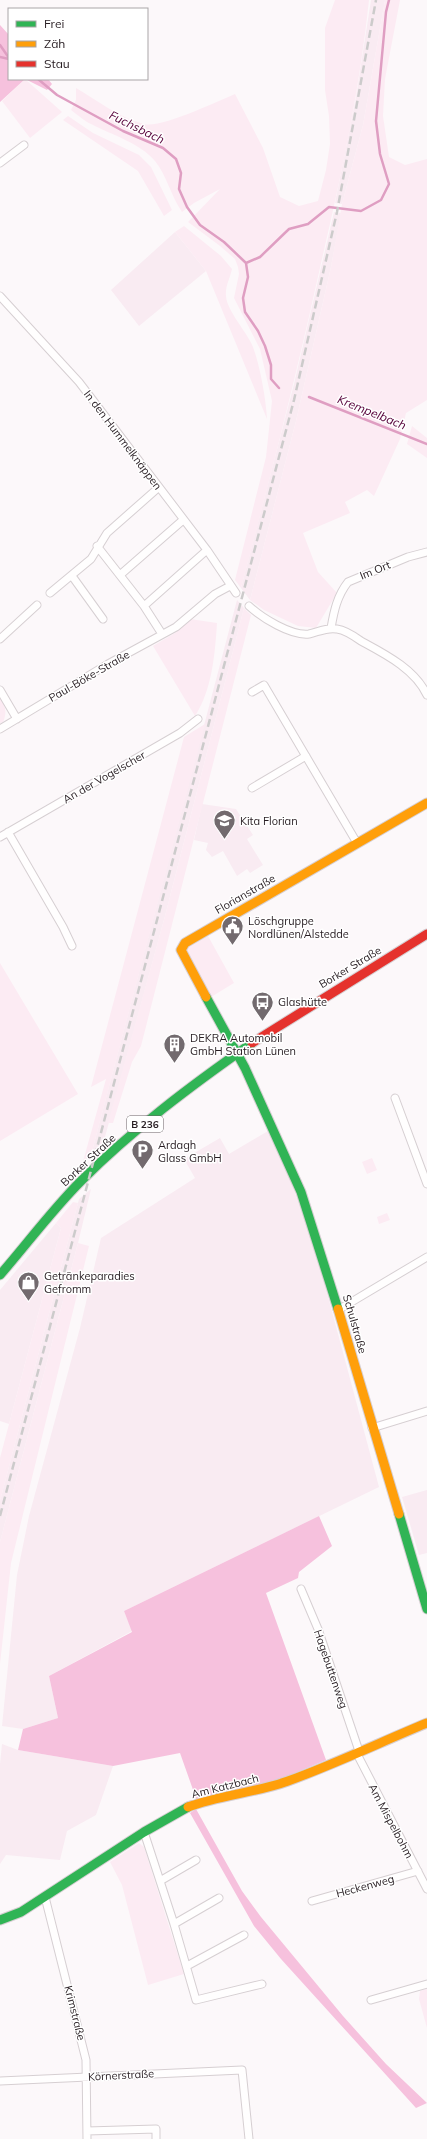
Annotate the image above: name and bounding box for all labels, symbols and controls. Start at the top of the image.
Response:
legend [8,8,148,80]
text: Frei [44,16,64,31]
text: Zäh [44,36,65,51]
text: Stau [44,56,70,71]
water label: Fuchsbach [107,107,167,147]
street label: In den Hummelknäppen [81,387,165,493]
water label: Krempelbach [335,391,409,433]
street label: Im Ort [358,557,393,582]
street label: Paul-Böke-Straße [46,647,132,705]
street label: An der Vogelscher [60,748,148,806]
school or university icon: Kita Florian [212,808,238,841]
place label: Kita Florian [240,814,298,828]
street label: Florianstraße [212,871,278,917]
public building icon: Löschgruppe Nordlünen/Alstedde [220,914,246,947]
place label: Löschgruppe Nordlünen/Alstedde [248,914,349,941]
street label: Borker Straße [316,943,384,991]
bus stop icon: Glashütte [250,989,276,1022]
place label: Glashütte [278,995,327,1009]
building icon: DEKRA Automobil GmbH Station Lünen [162,1031,188,1064]
place label: DEKRA Automobil GmbH Station Lünen [190,1031,296,1058]
road number: B 236 [127,1116,163,1132]
street label: Borker Straße [58,1131,118,1189]
parking icon: Ardagh Glass GmbH [130,1138,156,1171]
place label: Ardagh Glass GmbH [158,1138,222,1165]
shop icon: Getränkeparadies Gefromm [16,1269,42,1302]
place label: Getränkeparadies Gefromm [44,1269,135,1296]
street label: Schulstraße [340,1293,370,1355]
street label: Hagebuttenweg [311,1628,351,1710]
street label: Am Katzbach [190,1771,260,1801]
street label: Am Mispelbohm [365,1781,417,1861]
street label: Heckenweg [334,1871,396,1901]
street label: Krimstraße [61,1984,89,2042]
street label: Körnerstraße [88,2066,154,2084]

